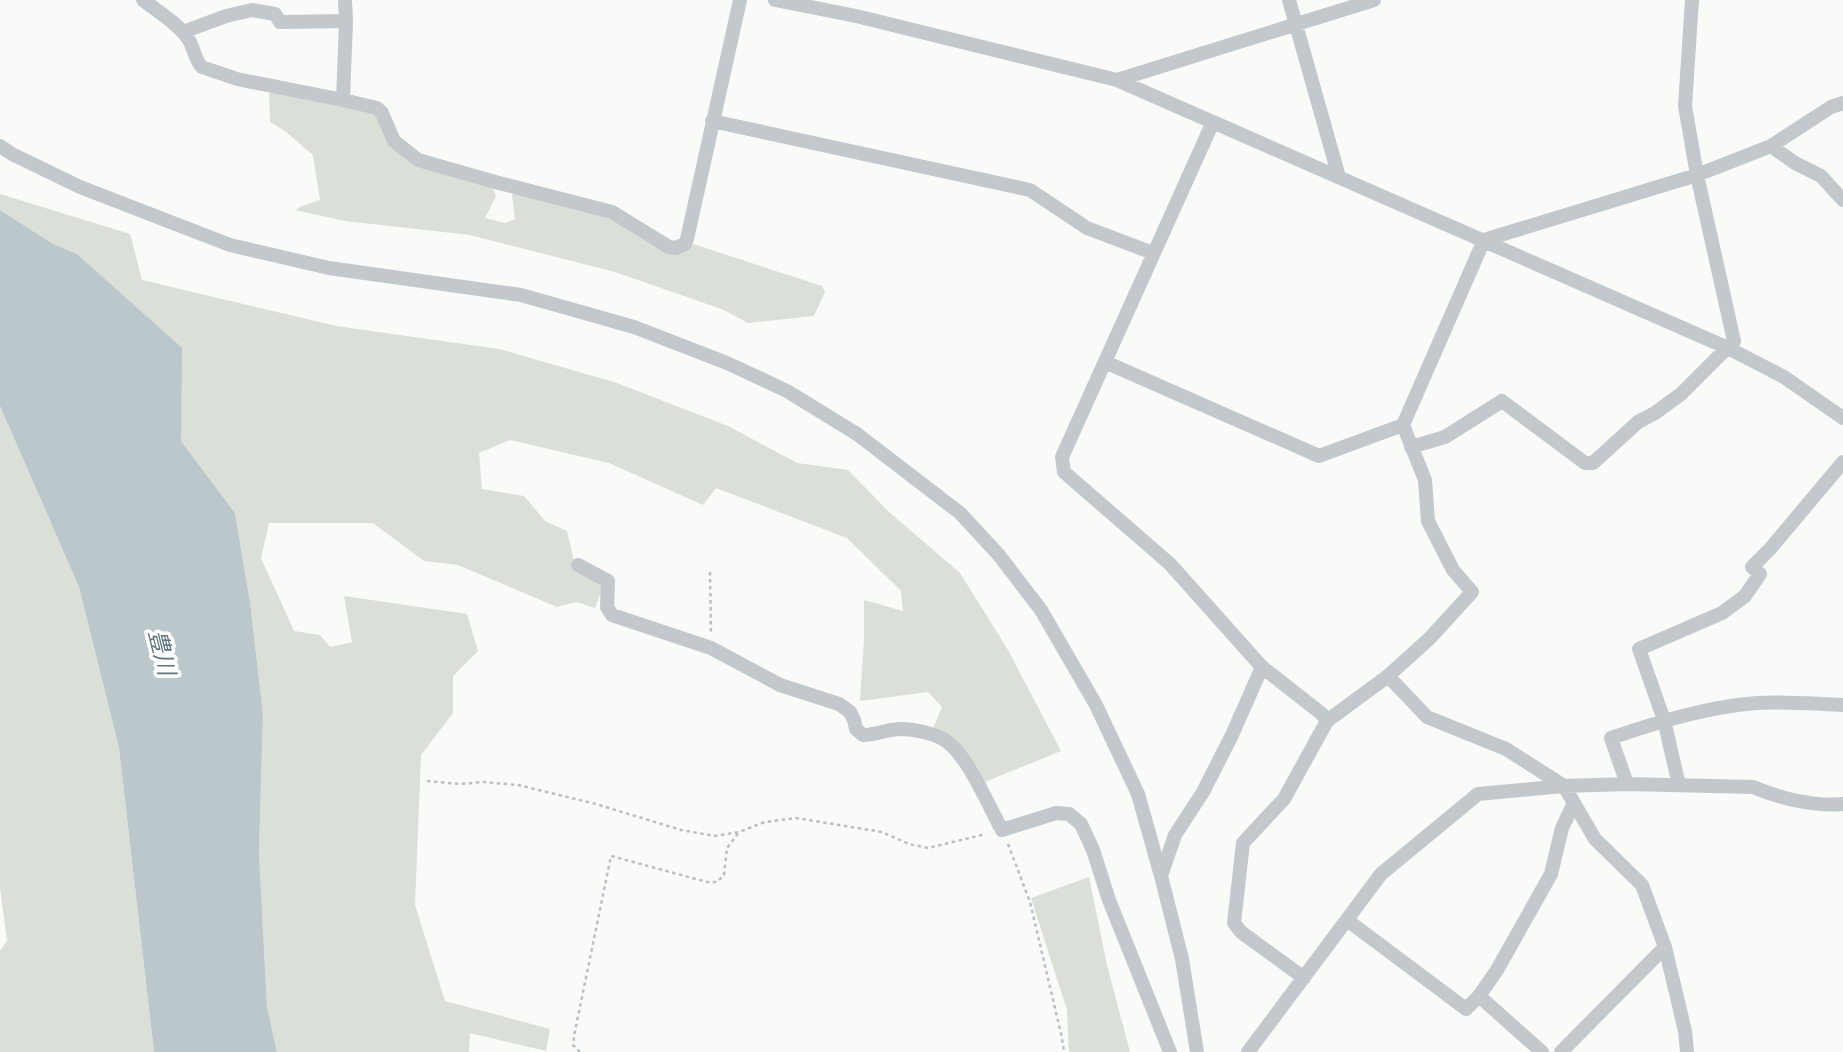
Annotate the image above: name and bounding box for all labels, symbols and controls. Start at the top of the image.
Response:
water label: 豊川 [144,626,183,681]

